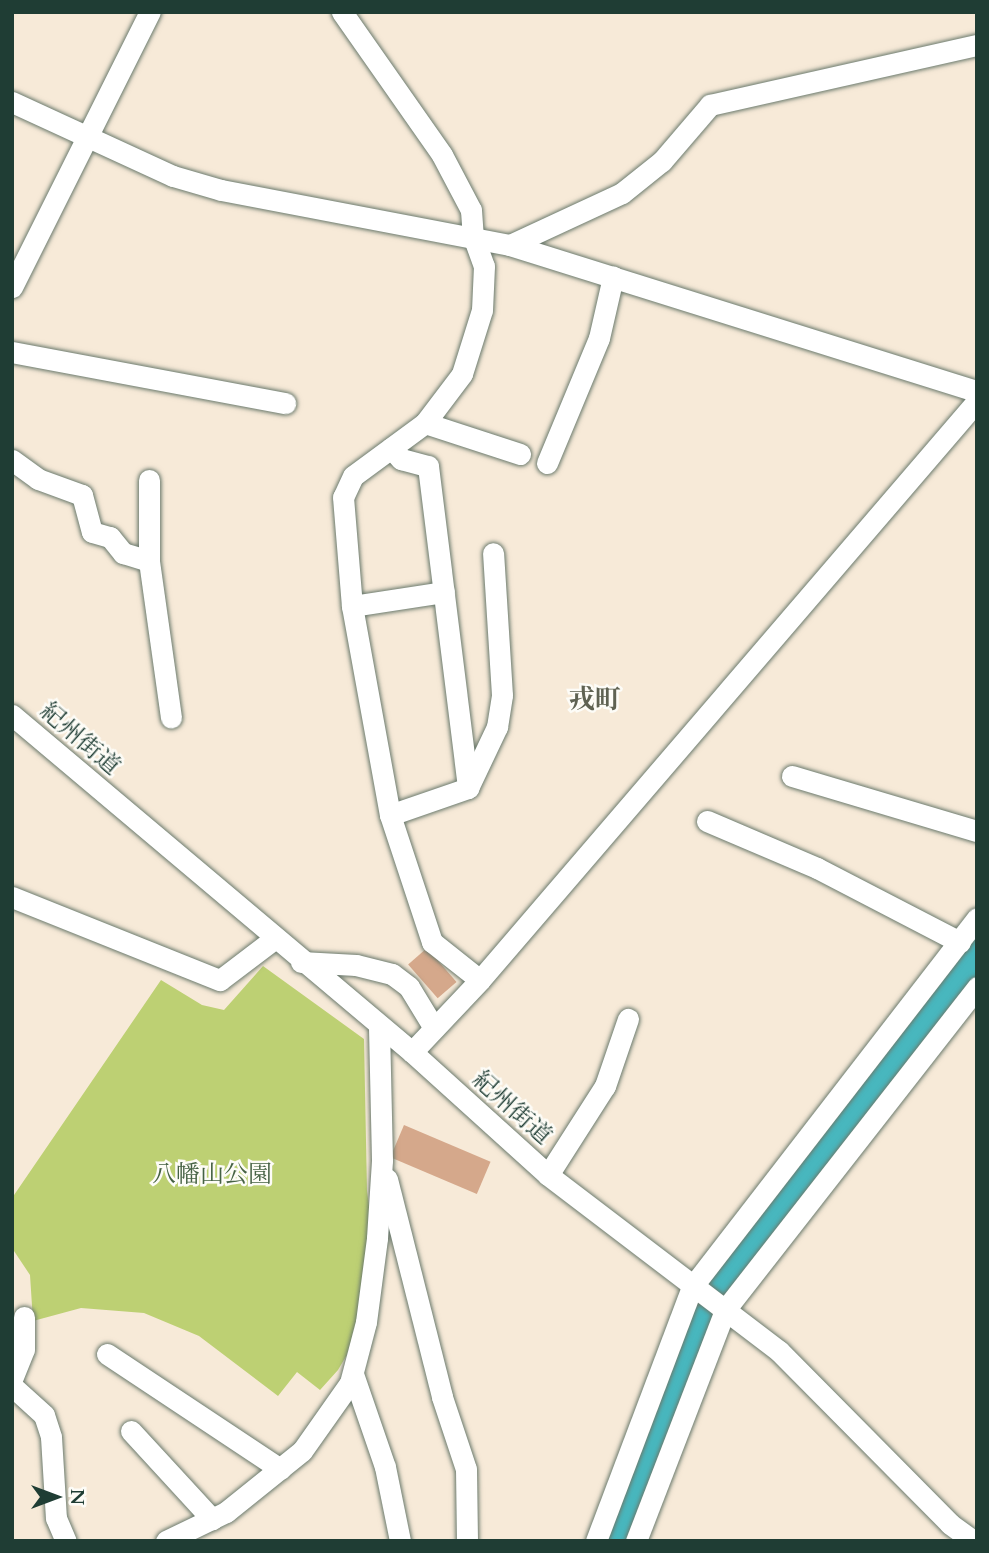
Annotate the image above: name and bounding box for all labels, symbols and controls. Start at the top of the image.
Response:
district label: 戎町 [569,684,621,716]
street label: 紀州街道 [34,697,126,781]
street label: 紀州街道 [467,1065,557,1151]
park label: 八幡山公園 [152,1161,272,1189]
north arrow [21,1462,91,1532]
text: N [64,1489,90,1505]

